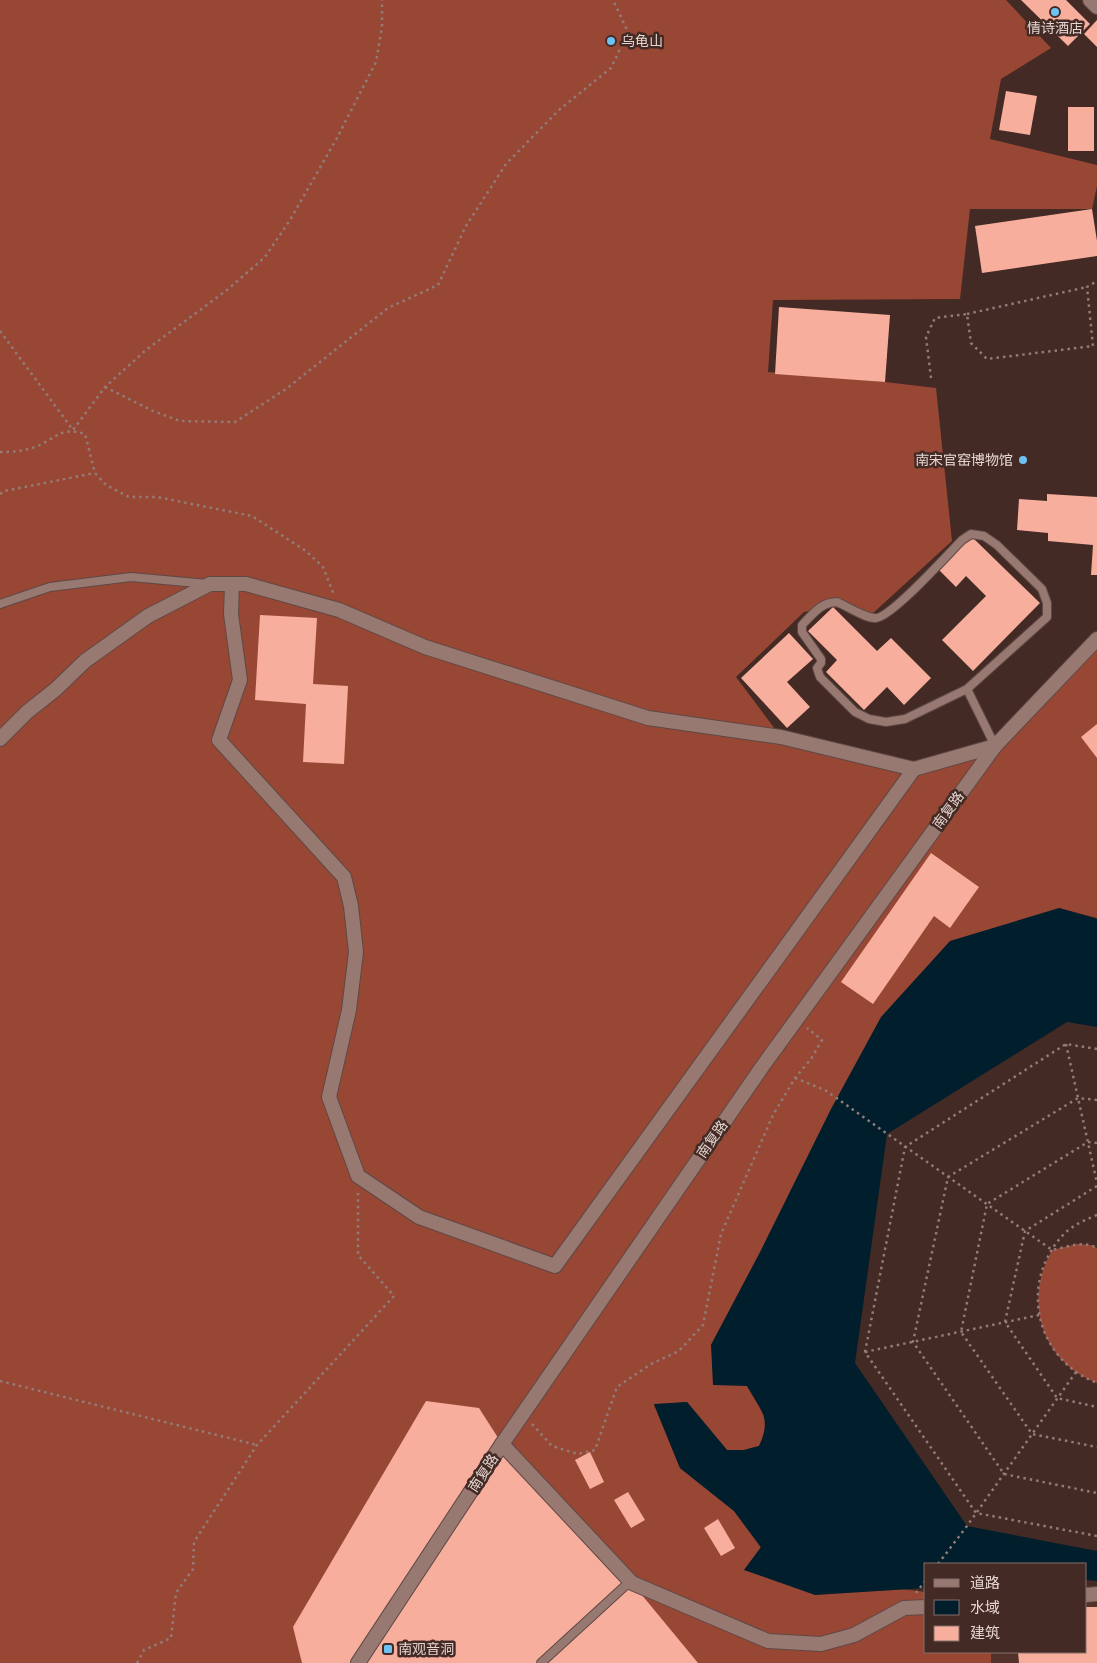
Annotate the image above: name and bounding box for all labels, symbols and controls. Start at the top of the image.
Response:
marker: 情诗酒店 [1049,6,1061,18]
place label: 情诗酒店 [1027,17,1083,37]
place label: 乌龟山 [621,30,663,50]
marker: 乌龟山 [605,35,617,47]
place label: 南宋官窑博物馆 [915,449,1013,469]
marker: 南宋官窑博物馆 [1017,454,1029,466]
street label: 南复路 [927,787,968,832]
street label: 南复路 [691,1115,731,1161]
street label: 南复路 [462,1449,502,1496]
legend [924,1563,1087,1653]
text: 道路 [970,1570,1000,1593]
text: 水域 [970,1595,1000,1618]
text: 建筑 [970,1620,1000,1643]
place label: 南观音洞 [398,1638,454,1658]
marker: 南观音洞 [382,1643,394,1655]

